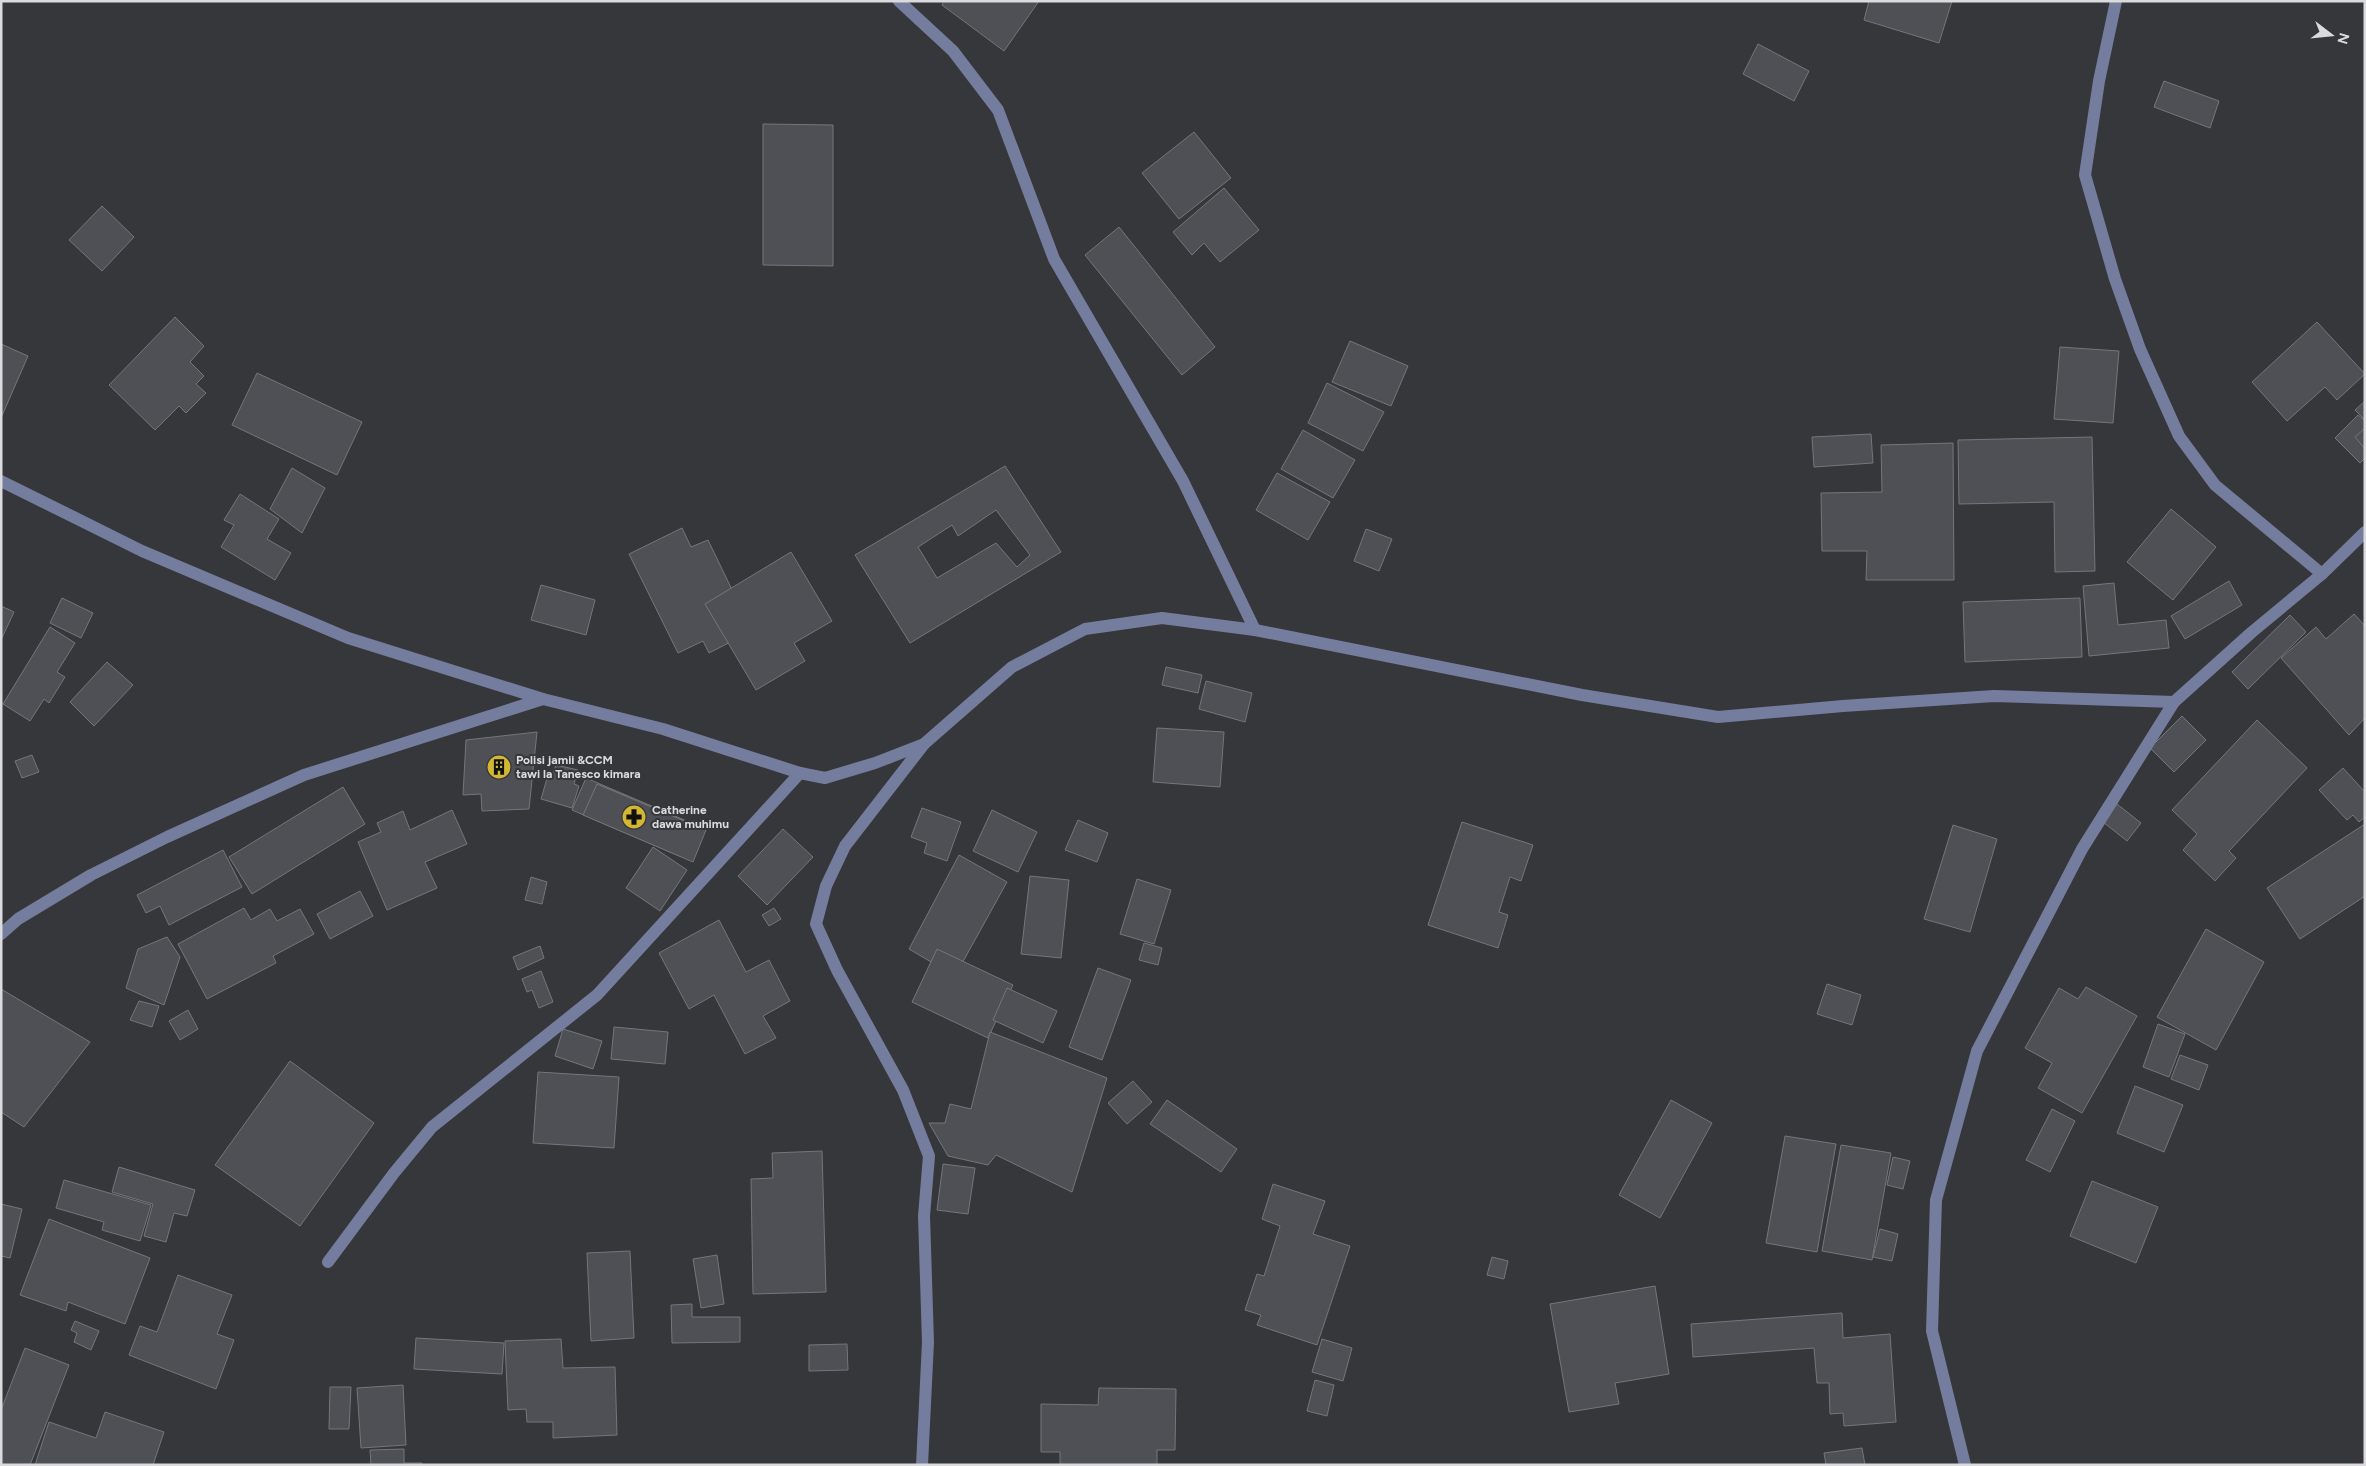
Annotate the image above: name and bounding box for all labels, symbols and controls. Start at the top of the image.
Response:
north arrow [2306,10,2356,60]
text: N [2333,31,2353,46]
place label: Polisi jamii &CCM tawi la Tanesco kimara [516,753,641,781]
building icon: Polisi jamii &CCM tawi la Tanesco kimara [486,754,512,780]
place label: Catherine dawa muhimu [652,803,729,831]
pharmacy icon: Catherine dawa muhimu [621,804,647,830]

